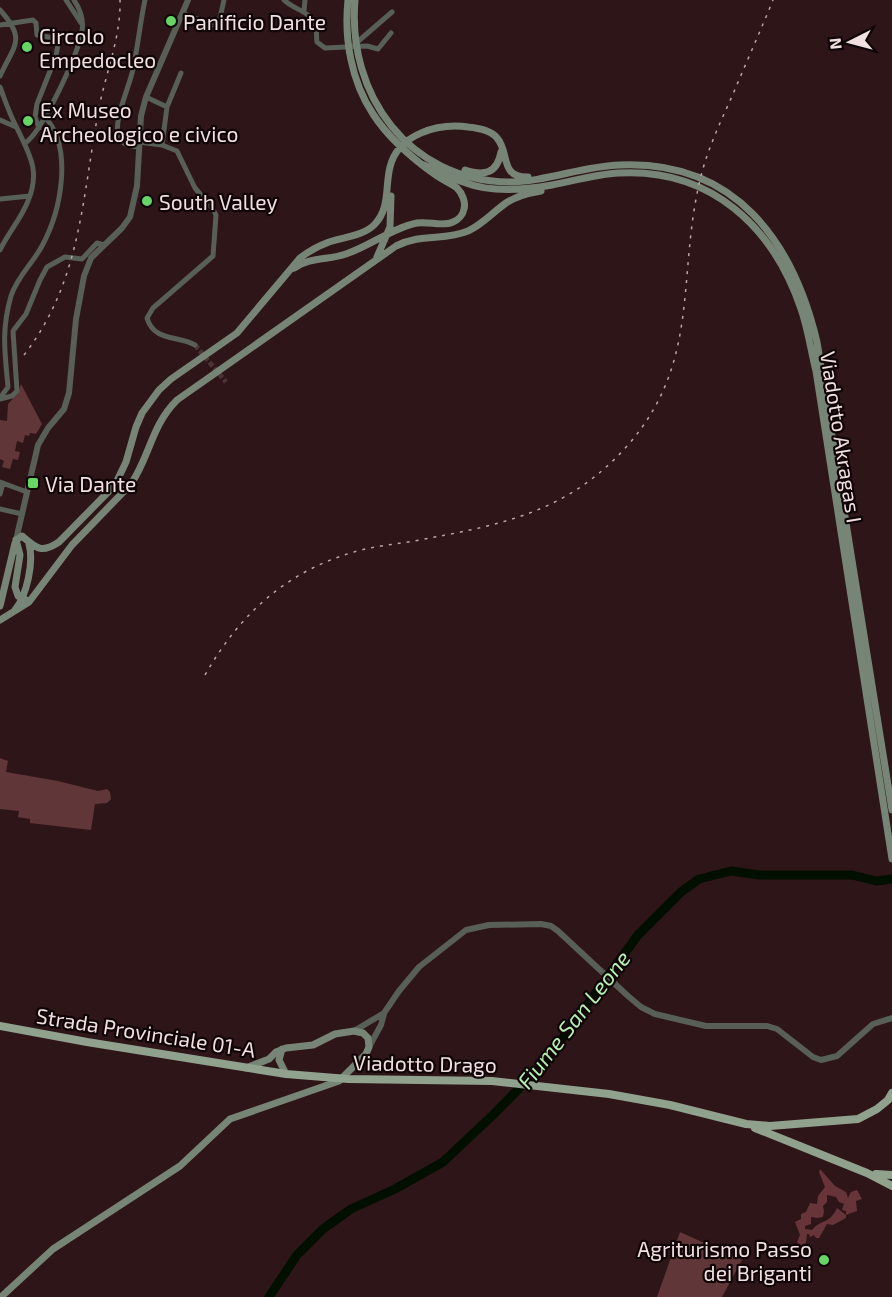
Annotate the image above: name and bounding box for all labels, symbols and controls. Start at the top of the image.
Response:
place label: Panificio Dante [183,9,326,34]
north arrow [820,12,880,72]
marker: Panificio Dante [164,14,178,28]
place label: Circolo Empedocleo [39,23,156,72]
text: N [825,37,845,50]
marker: Circolo Empedocleo [20,40,34,54]
place label: Ex Museo Archeologico e civico [40,97,239,146]
marker: Ex Museo Archeologico e civico [21,114,35,128]
place label: South Valley [159,189,278,214]
marker: South Valley [140,194,154,208]
street label: Viadotto Akragas I [816,349,868,525]
place label: Via Dante [45,471,136,496]
marker: Via Dante [26,476,40,490]
water label: Fiume San Leone [511,945,635,1093]
street label: Strada Provinciale 01-A [35,1002,257,1062]
street label: Viadotto Drago [353,1049,497,1077]
place label: Agriturismo Passo dei Briganti [637,1236,812,1285]
marker: Agriturismo Passo dei Briganti [817,1253,831,1267]

